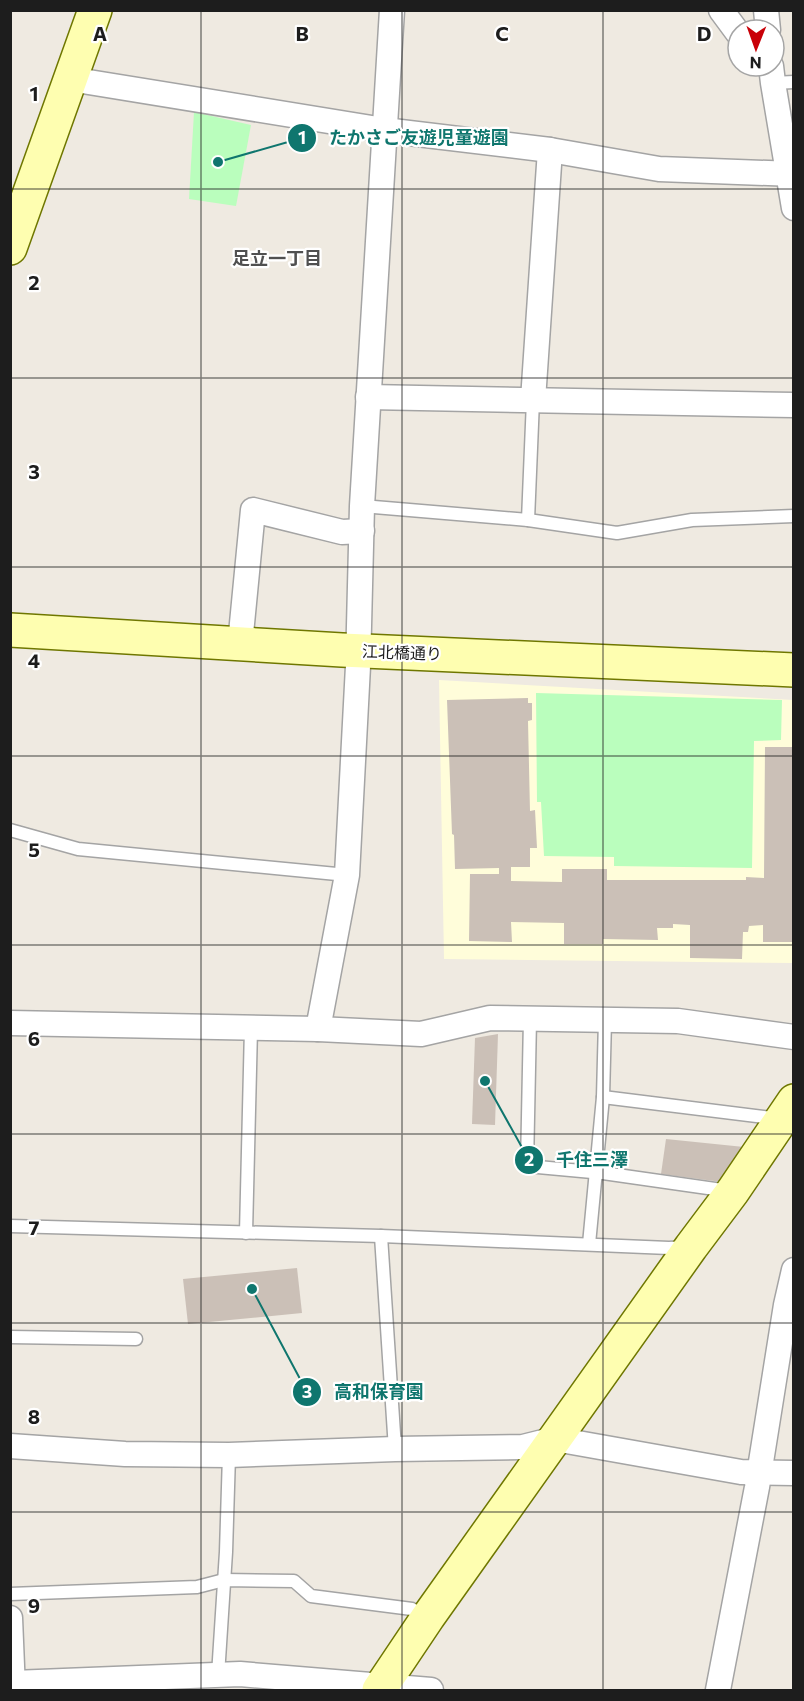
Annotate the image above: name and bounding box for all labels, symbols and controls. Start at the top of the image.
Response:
north arrow [726,18,786,78]
text: A [93,21,107,45]
text: B [295,21,309,45]
text: C [495,21,509,45]
text: D [697,21,711,45]
text: N [750,54,762,73]
text: 1 [29,81,39,105]
callout: たかさご友遊児童遊園 [287,120,521,156]
text: 1 [298,126,306,148]
text: たかさご友遊児童遊園 [329,126,509,148]
district label: 足立一丁目 [232,247,322,269]
text: 2 [28,270,40,294]
text: 3 [28,459,40,483]
street label: 江北橋通り [362,641,442,663]
text: 4 [28,648,40,672]
text: 5 [28,837,40,861]
text: 6 [28,1026,40,1050]
callout: 千住三澤 [514,1142,640,1178]
text: 2 [524,1148,534,1170]
text: 千住三澤 [556,1148,628,1170]
text: 7 [29,1215,40,1239]
callout: 高和保育園 [292,1374,436,1410]
text: 3 [302,1380,312,1402]
text: 高和保育園 [334,1380,424,1402]
text: 8 [28,1404,40,1428]
text: 9 [28,1593,40,1617]

